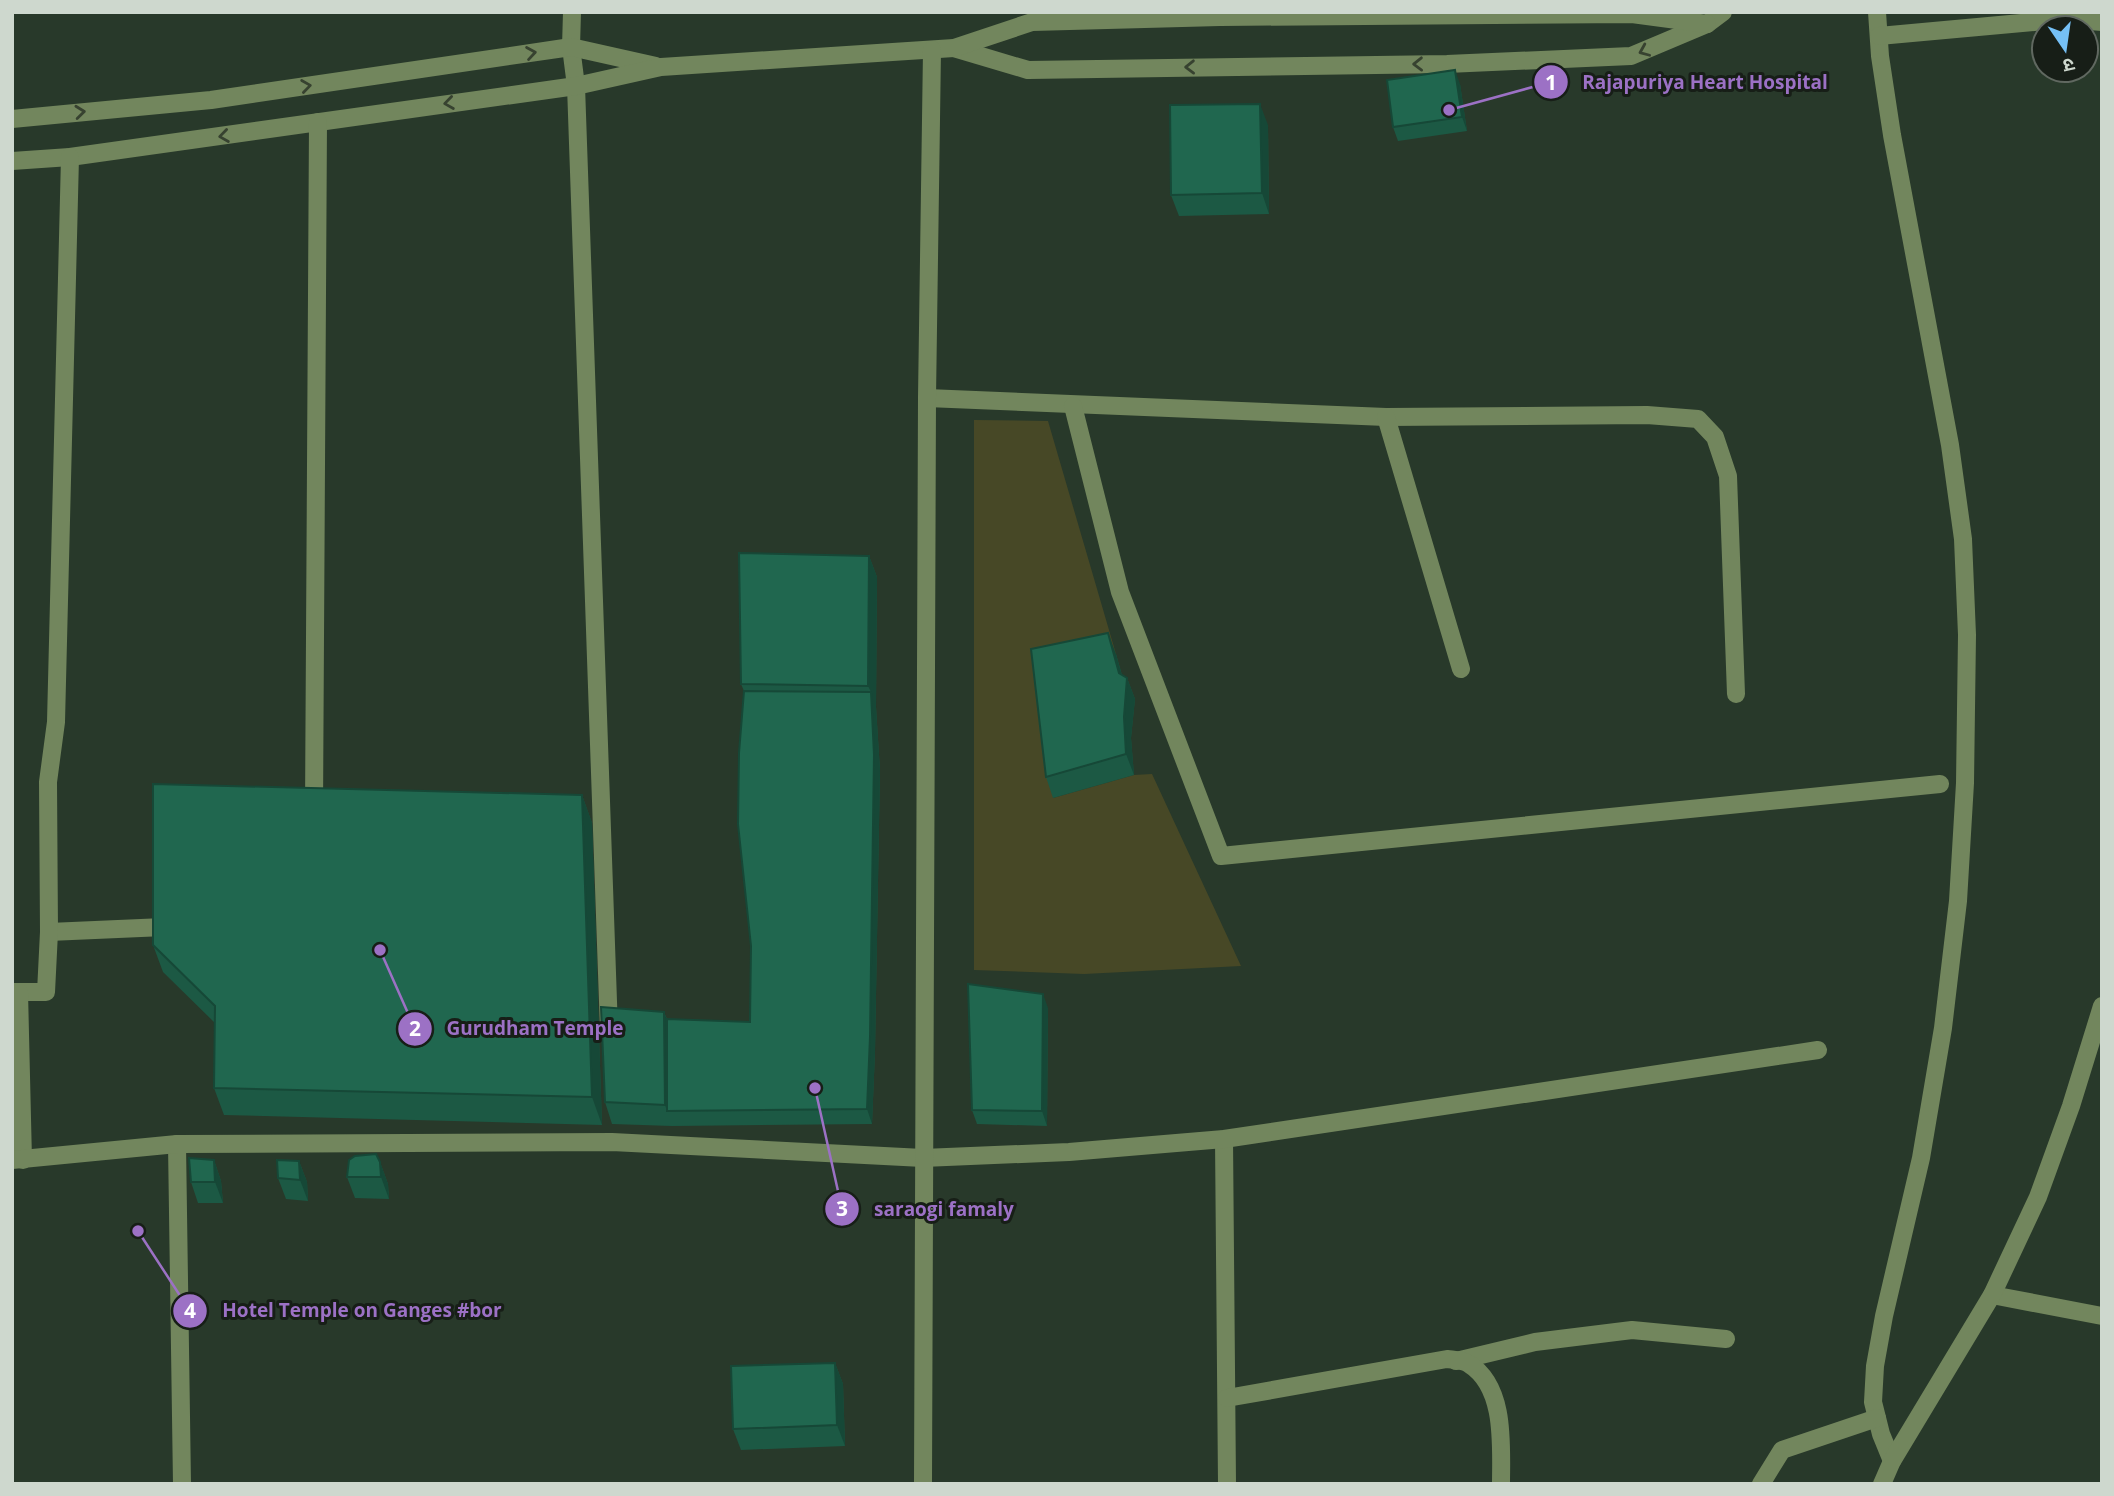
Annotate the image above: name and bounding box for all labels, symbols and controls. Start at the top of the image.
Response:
north arrow [2030,14,2100,84]
one-way arrow [1638,42,1650,56]
one-way arrow [525,45,537,60]
text: उ [2060,52,2077,80]
one-way arrow [1412,56,1422,72]
one-way arrow [1184,59,1195,74]
callout: Rajapuriya Heart Hospital [1533,62,1842,102]
text: 1 [1545,68,1557,96]
text: Rajapuriya Heart Hospital [1582,69,1828,95]
one-way arrow [300,79,312,94]
one-way arrow [443,96,455,111]
one-way arrow [74,105,86,120]
one-way arrow [218,128,230,143]
callout: Gurudham Temple [397,1009,637,1049]
text: 2 [409,1014,421,1042]
text: Gurudham Temple [447,1015,623,1041]
callout: saraogi famaly [825,1189,1028,1229]
text: 3 [836,1194,848,1222]
text: saraogi famaly [874,1196,1014,1222]
callout: Hotel Temple on Ganges #bor [173,1291,515,1331]
text: 4 [184,1296,196,1324]
text: Hotel Temple on Ganges #bor [222,1297,502,1323]

